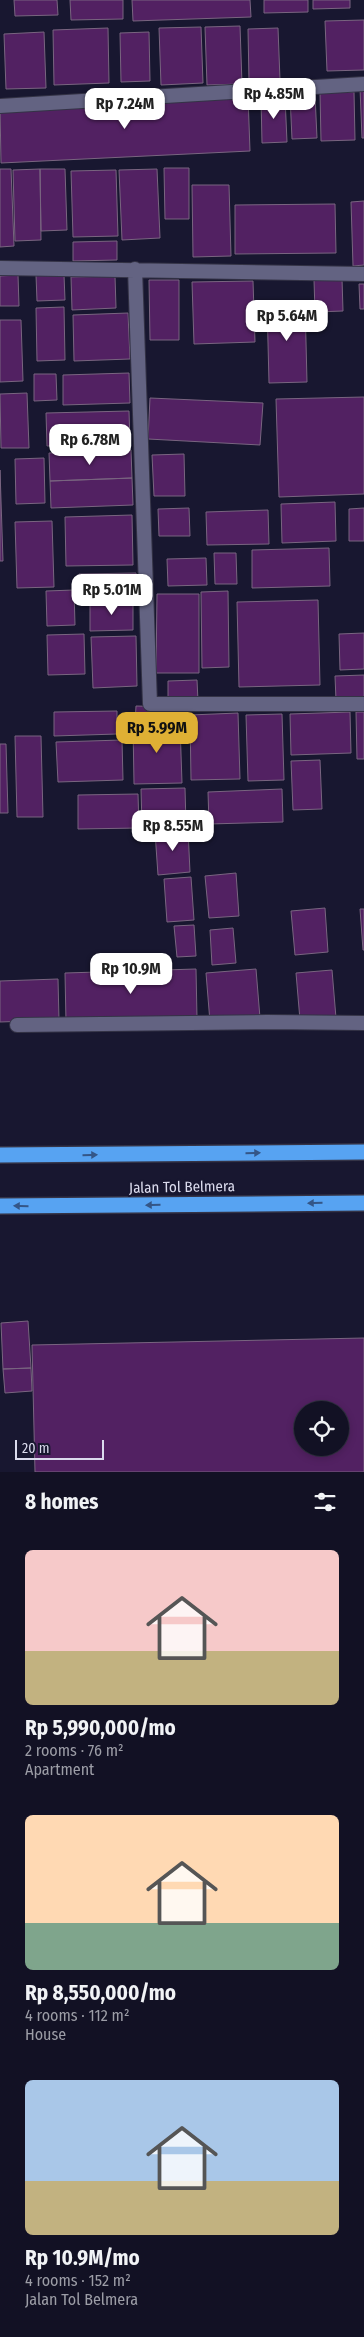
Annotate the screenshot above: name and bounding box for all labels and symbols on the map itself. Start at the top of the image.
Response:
pin: Rp 4.85M [222,78,326,120]
pin: Rp 7.24M [73,88,177,130]
pin: Rp 5.64M [235,300,339,342]
pin: Rp 6.78M [38,424,142,466]
pin: Rp 5.01M [60,574,164,616]
pin: Rp 5.99M [105,712,209,754]
pin: Rp 8.55M [121,810,225,852]
pin: Rp 10.9M [79,952,183,995]
one-way arrow [245,1149,261,1157]
one-way arrow [82,1151,98,1159]
street label: Jalan Tol Belmera [129,1177,235,1197]
one-way arrow [307,1199,323,1207]
one-way arrow [145,1201,161,1209]
one-way arrow [13,1202,29,1210]
scale bar [15,1437,104,1460]

